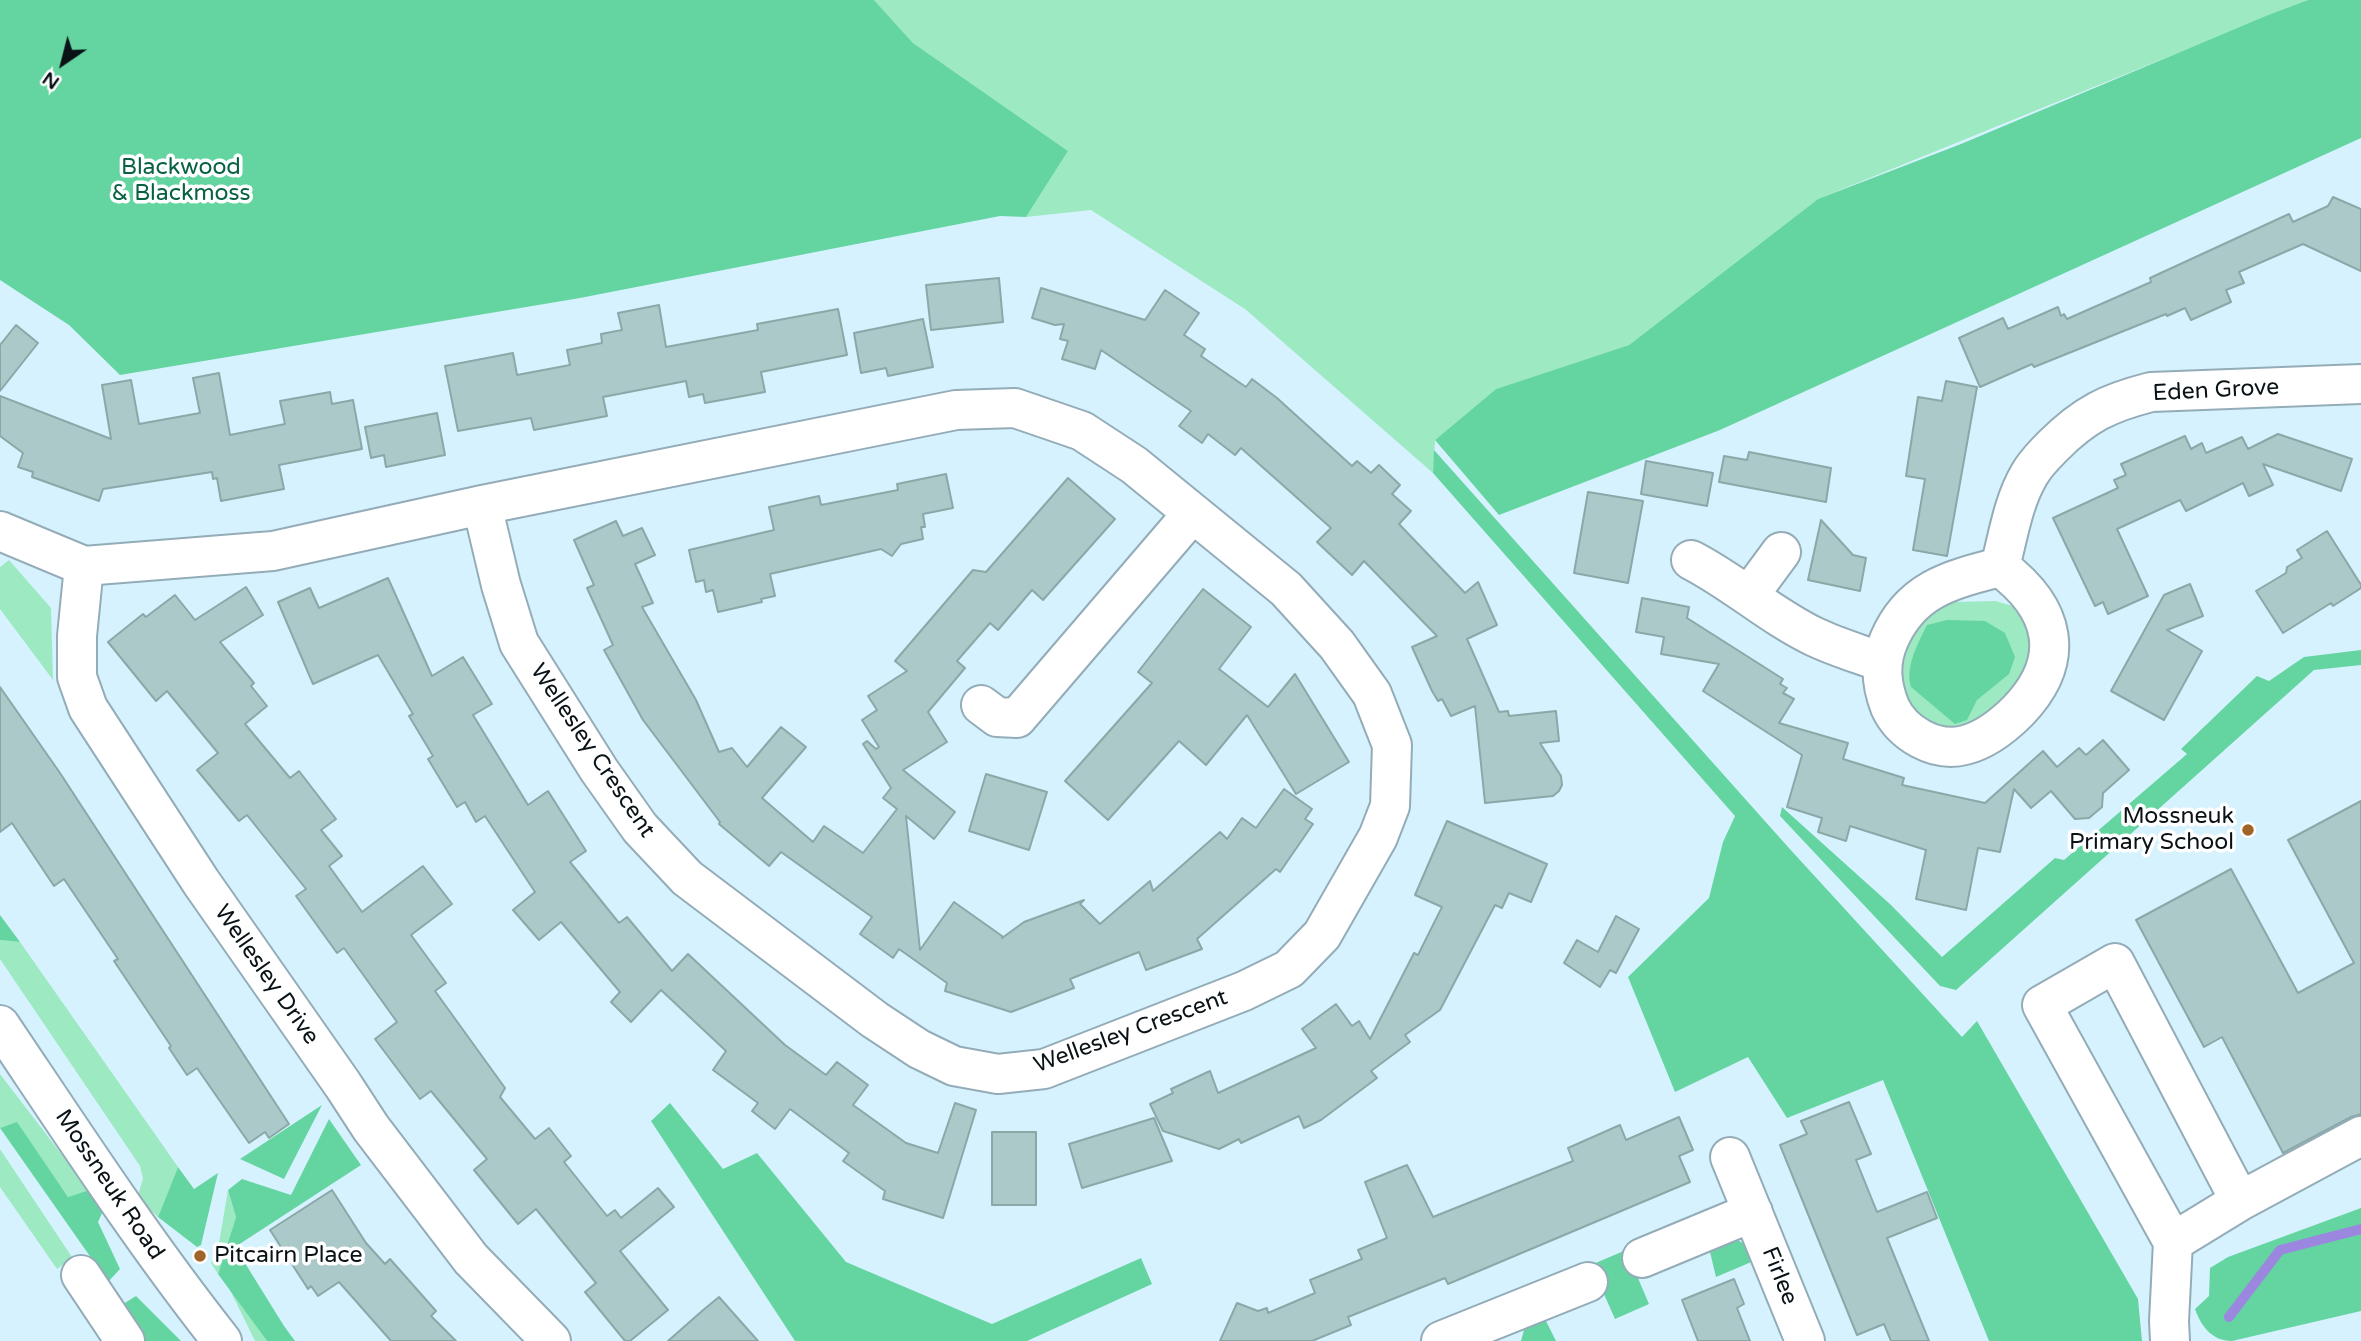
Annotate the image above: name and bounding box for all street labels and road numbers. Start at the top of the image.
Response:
street label: Eden Grove [2152,374,2280,408]
street label: Wellesley Crescent [524,659,660,843]
street label: Wellesley Drive [208,900,324,1050]
street label: Wellesley Crescent [1031,984,1231,1080]
street label: Mossneuk Road [49,1105,169,1265]
street label: Firlee [1755,1243,1803,1309]

